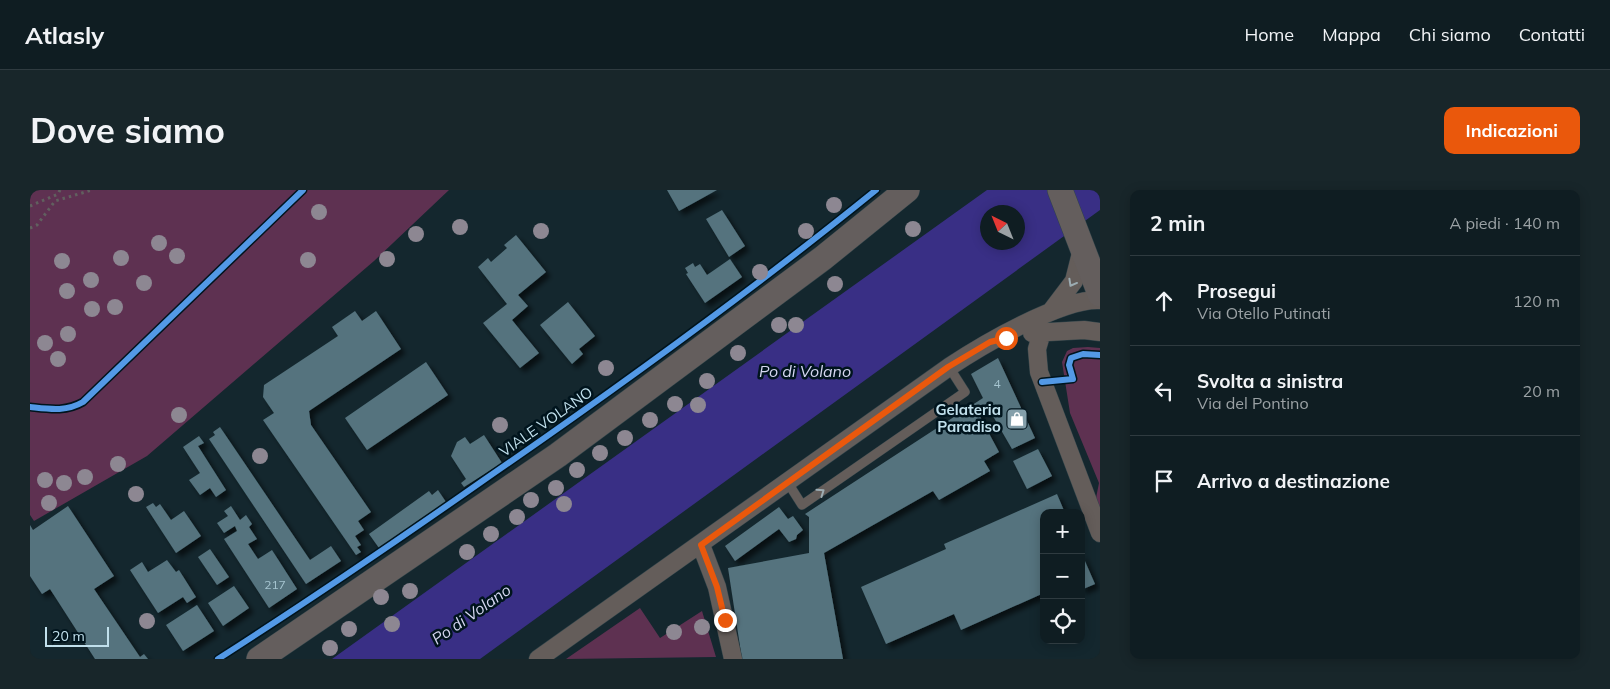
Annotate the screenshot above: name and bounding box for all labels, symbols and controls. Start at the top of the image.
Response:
text: Atlasly [25,20,104,50]
text: Home [1244,23,1294,46]
text: Mappa [1322,23,1381,46]
text: Chi siamo [1409,23,1491,46]
text: Contatti [1519,23,1585,46]
button: Indicazioni [1444,107,1580,154]
text: Dove siamo [30,108,225,152]
north arrow [980,205,1025,250]
text: 2 min [1150,210,1205,236]
text: A piedi · 140 m [1449,213,1560,233]
one-way arrow [1068,278,1078,287]
text: Prosegui [1197,279,1276,303]
icon: ahead [1150,287,1178,315]
text: 120 m [1513,291,1560,311]
text: Via Otello Putinati [1197,303,1331,323]
route start [995,327,1018,350]
water label: Po di Volano [759,361,851,381]
text: Svolta a sinistra [1197,369,1343,393]
house number: 4 [993,376,1001,391]
icon: left [1150,377,1178,405]
text: 20 m [1523,381,1560,401]
street label: VIALE VOLANO [495,382,596,461]
text: Via del Pontino [1197,393,1309,413]
place label: Gelateria Paradiso [936,400,1001,436]
shop icon: Gelateria Paradiso [1005,407,1029,431]
icon: arrive [1150,467,1178,495]
text: Arrivo a destinazione [1197,469,1390,493]
one-way arrow [815,489,824,498]
map controls [1040,509,1085,644]
button: + [1040,509,1085,554]
button: − [1040,554,1085,599]
house number: 217 [264,577,286,592]
water label: Po di Volano [427,579,515,649]
button: locate [1040,599,1085,644]
route end [714,609,737,632]
scale bar [45,624,109,647]
text: 20 m [52,627,85,645]

